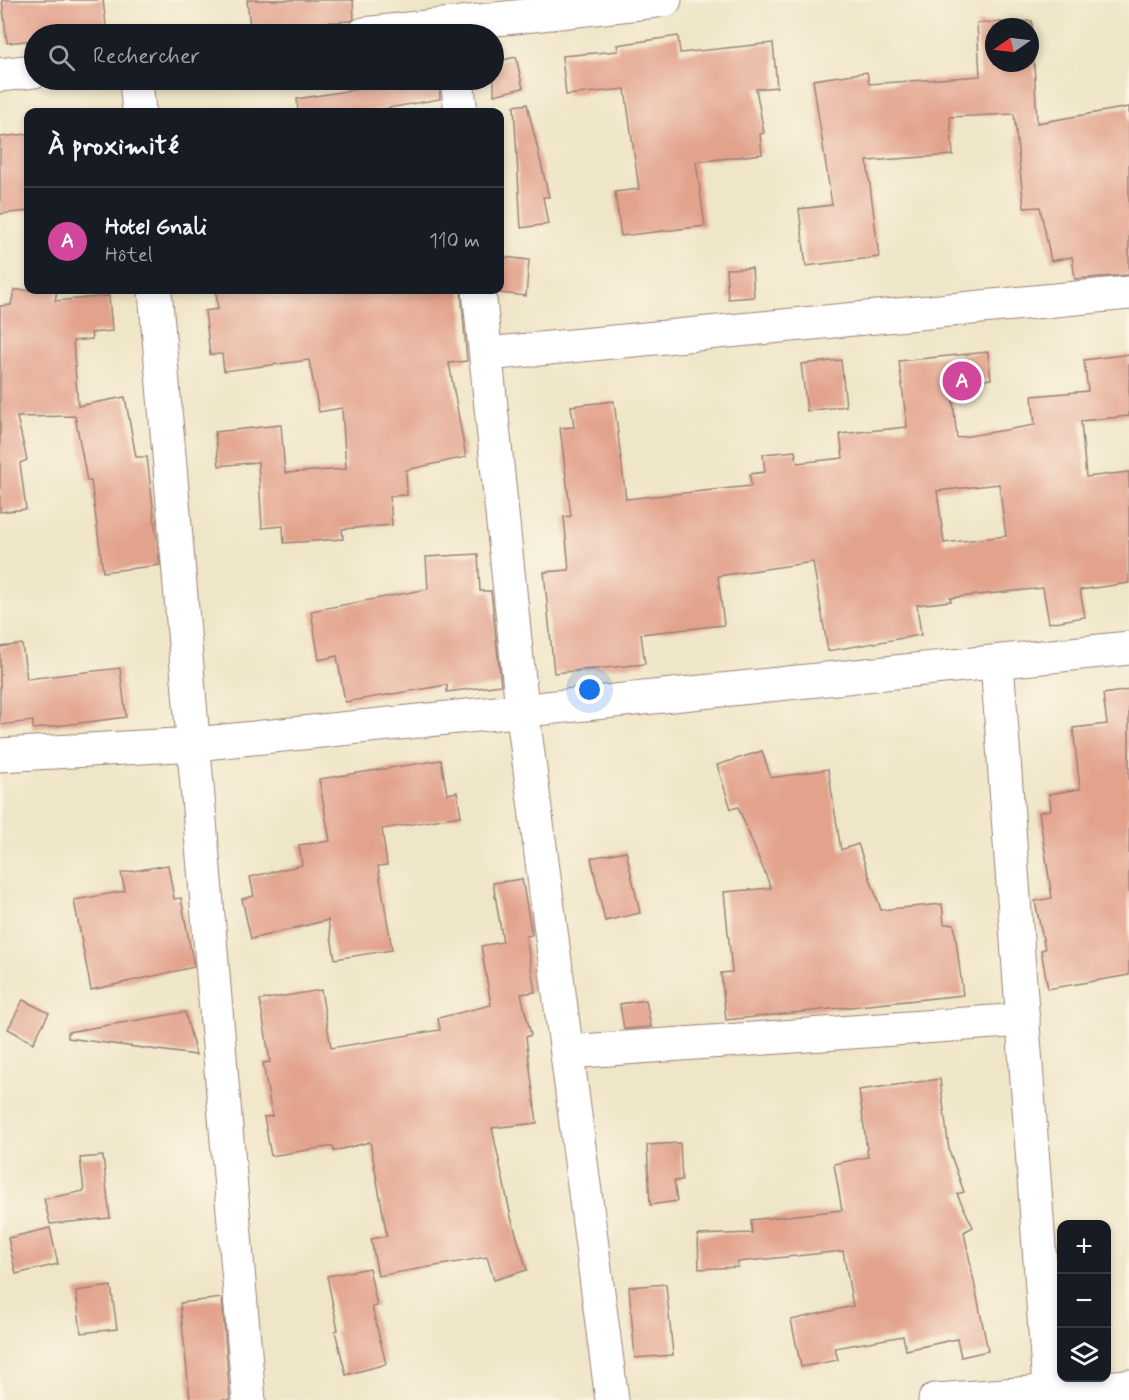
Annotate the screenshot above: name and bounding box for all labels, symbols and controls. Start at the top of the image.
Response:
north arrow [985,18,1039,72]
search box [24,24,504,90]
icon: search [45,41,78,74]
text: Rechercher [93,43,200,71]
text: À proximité [48,130,179,164]
text: Hotel Gnali [105,214,207,242]
text: A [61,228,74,255]
text: 110 m [429,228,480,255]
text: Hôtel [105,242,153,269]
pin: A [942,358,982,404]
your location [575,675,604,704]
map controls [1057,1220,1111,1382]
button: + [1057,1220,1111,1274]
button: − [1057,1274,1111,1328]
button: layers [1057,1328,1111,1382]

